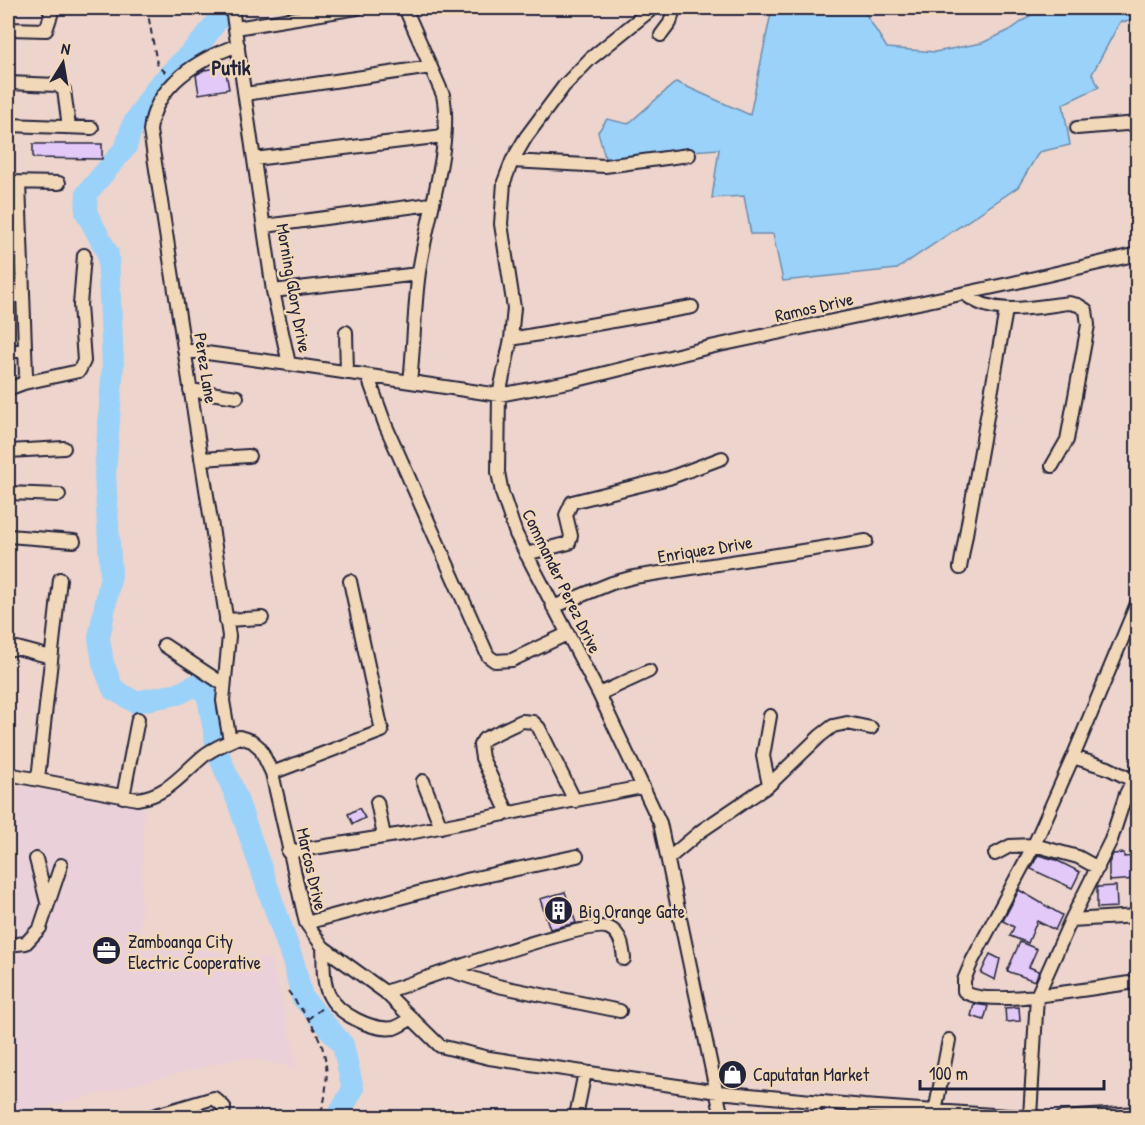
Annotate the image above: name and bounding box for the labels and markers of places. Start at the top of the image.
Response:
building icon: Big Orange Gate [542,895,574,927]
place label: Big Orange Gate [579,899,685,924]
place label: Zamboanga City Electric Cooperative [128,929,261,975]
office icon: Zamboanga City Electric Cooperative [91,935,123,967]
shop icon: Caputatan Market [716,1058,748,1090]
place label: Caputatan Market [753,1062,870,1087]

